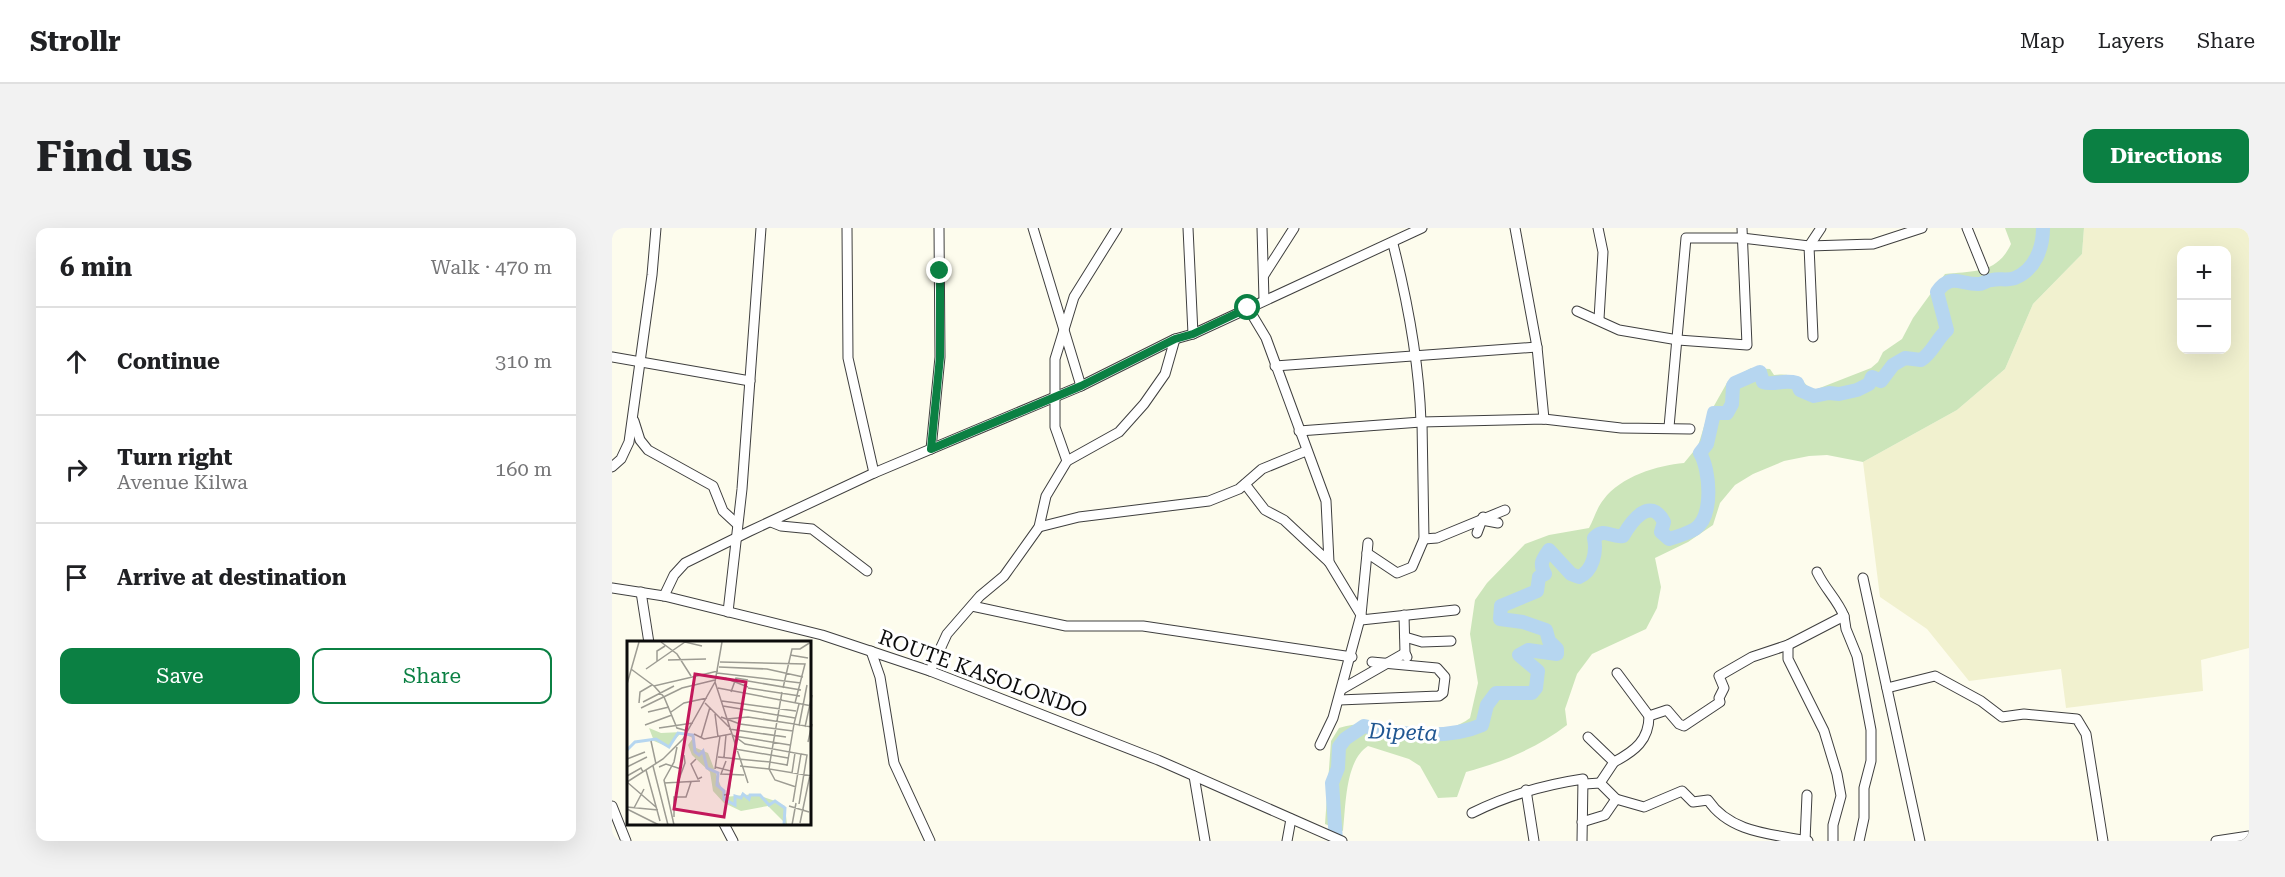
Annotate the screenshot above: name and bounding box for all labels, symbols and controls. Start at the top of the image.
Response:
text: Strollr [30,25,121,58]
text: Map [2020,29,2065,53]
text: Layers [2098,29,2164,53]
text: Share [2197,29,2255,53]
button: Directions [2083,129,2249,183]
text: Find us [36,132,193,181]
map controls [2177,246,2231,354]
button: + [2177,246,2231,300]
text: 6 min [60,252,132,282]
text: Walk · 470 m [431,255,552,279]
route end [926,257,952,283]
route start [1234,294,1260,320]
button: − [2177,300,2231,354]
icon: ahead [60,345,93,378]
text: Continue [117,349,220,374]
text: 310 m [495,349,552,373]
text: Turn right [117,445,232,470]
icon: right [60,453,93,486]
text: 160 m [495,457,552,481]
text: Avenue Kilwa [117,470,248,494]
icon: arrive [60,561,93,594]
text: Arrive at destination [117,565,346,590]
street label: ROUTE KASOLONDO [875,625,1091,723]
inset map [627,641,812,826]
button: Save [60,648,300,704]
button: Share [312,648,552,704]
water label: Dipeta [1367,718,1438,746]

